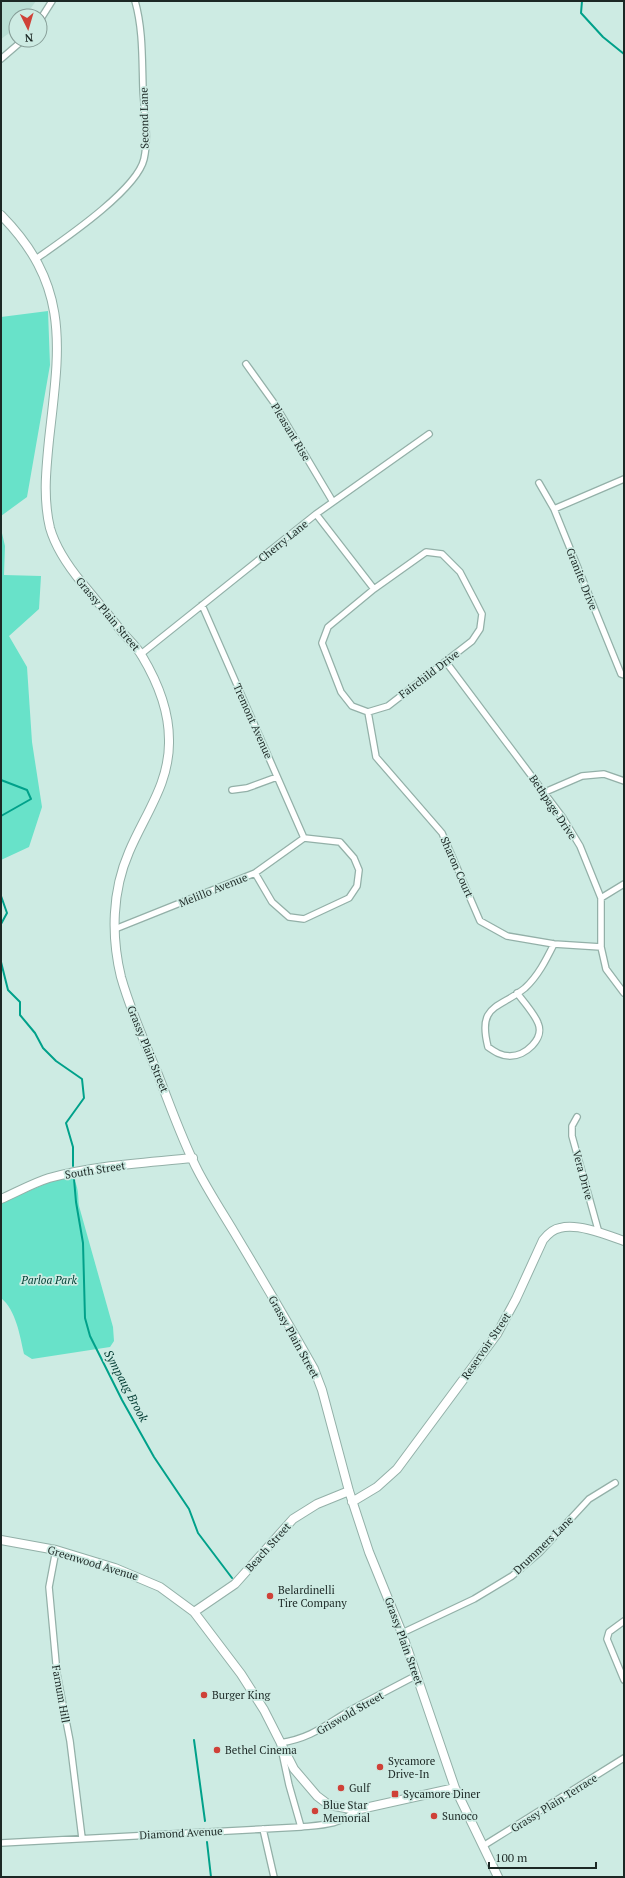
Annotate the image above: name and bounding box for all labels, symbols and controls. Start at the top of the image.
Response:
north arrow [8,8,48,48]
text: N [23,31,34,45]
street label: Second Lane [136,87,152,149]
street label: Pleasant Rise [268,400,314,464]
street label: Cherry Lane [255,517,311,565]
street label: Granite Drive [563,546,601,613]
street label: Grassy Plain Street [73,574,143,654]
street label: Fairchild Drive [396,646,462,701]
street label: Tremont Avenue [230,681,276,761]
street label: Bethpage Drive [526,772,580,842]
street label: Sharon Court [437,834,477,900]
street label: Melillo Avenue [177,870,250,910]
street label: Grassy Plain Street [124,1004,172,1094]
street label: Vera Drive [570,1149,596,1202]
street label: South Street [64,1158,126,1182]
park label: Parloa Park [20,1273,77,1287]
street label: Grassy Plain Street [265,1293,323,1381]
street label: Reservoir Street [458,1310,514,1382]
water label: Sympaug Brook [101,1347,152,1425]
street label: Drummers Lane [510,1512,576,1577]
street label: Beach Street [242,1519,294,1575]
street label: Greenwood Avenue [46,1543,140,1584]
place label: Belardinelli Tire Company [278,1583,347,1610]
marker: Belardinelli Tire Company [265,1591,275,1601]
street label: Grassy Plain Street [382,1595,426,1687]
street label: Farnum Hill [49,1664,73,1724]
place label: Burger King [212,1688,270,1702]
street label: Griswold Street [314,1688,386,1738]
marker: Burger King [199,1690,209,1700]
place label: Bethel Cinema [225,1743,297,1757]
marker: Bethel Cinema [212,1745,222,1755]
place label: Sycamore Drive-In [388,1754,436,1781]
marker: Sycamore Drive-In [375,1762,385,1772]
street label: Grassy Plain Terrace [508,1771,600,1835]
place label: Gulf [349,1781,371,1795]
marker: Gulf [336,1783,346,1793]
place label: Sycamore Diner [403,1787,481,1801]
marker: Sycamore Diner [390,1789,400,1799]
place label: Blue Star Memorial [323,1798,370,1825]
marker: Blue Star Memorial [310,1806,320,1816]
place label: Sunoco [442,1809,478,1823]
marker: Sunoco [429,1811,439,1821]
street label: Diamond Avenue [139,1824,223,1842]
scale bar [489,1844,596,1870]
text: 100 m [495,1850,528,1865]

